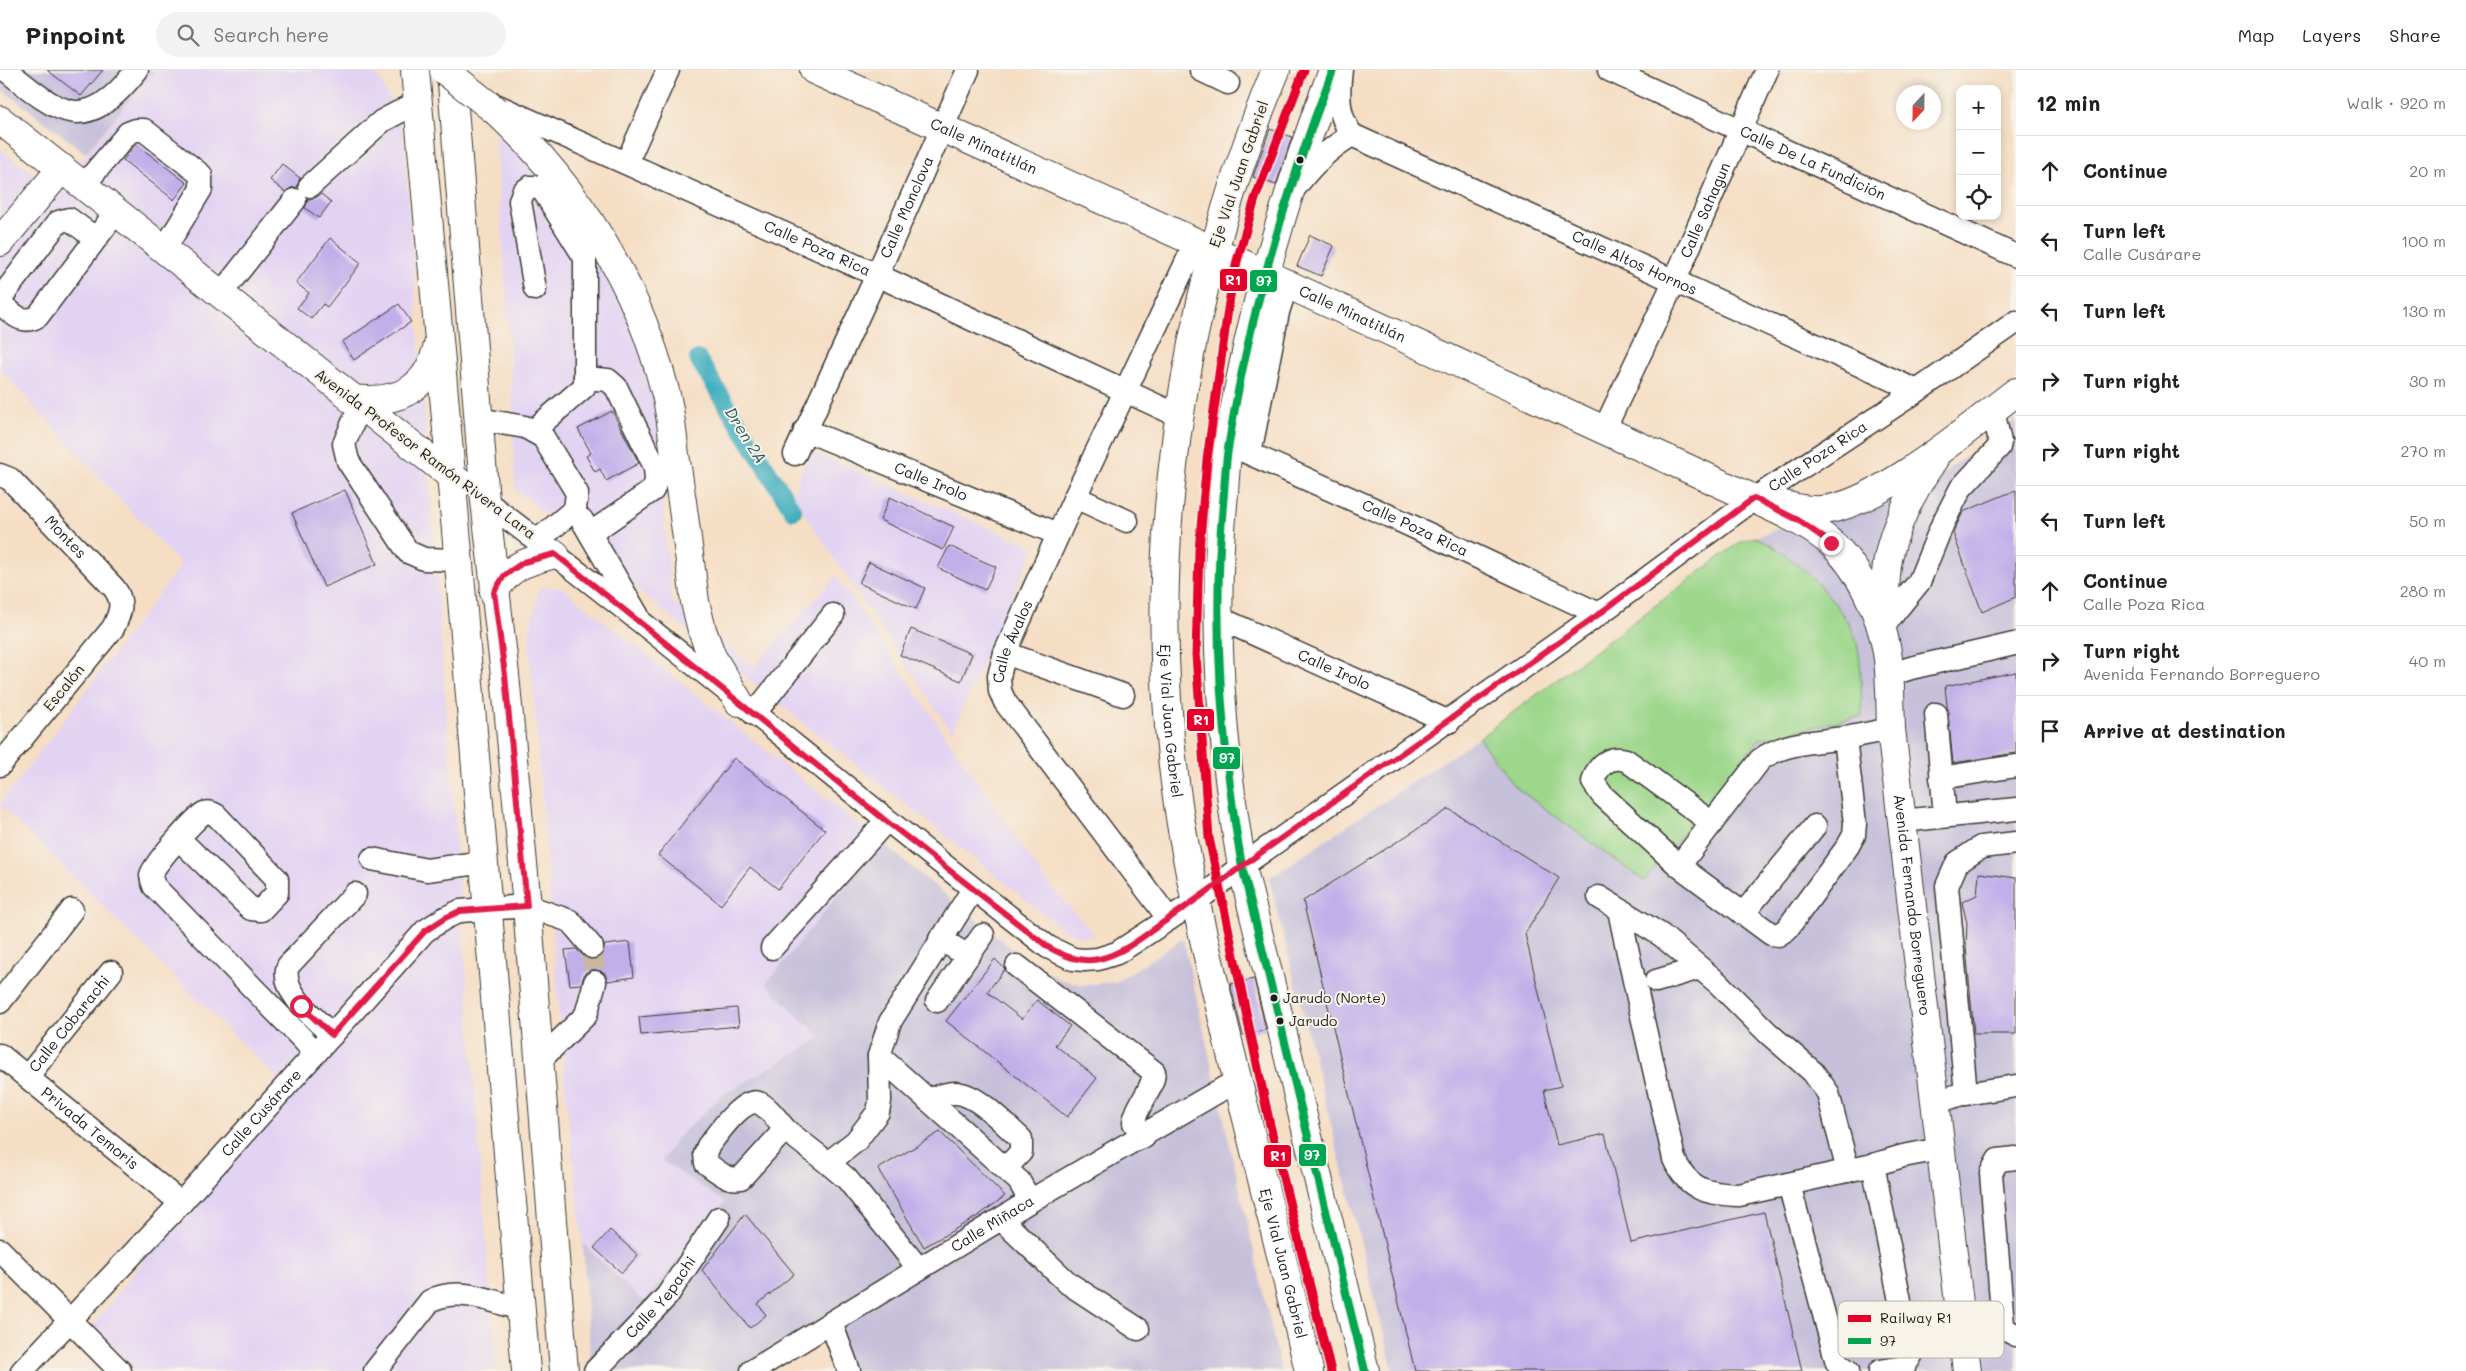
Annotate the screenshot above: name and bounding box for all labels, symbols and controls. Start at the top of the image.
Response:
search box [156,12,506,57]
text: Pinpoint [25,19,126,50]
icon: search [174,21,202,49]
text: Search here [214,22,329,47]
text: Map [2238,23,2274,47]
text: Layers [2302,23,2361,47]
text: Share [2389,23,2441,47]
north arrow [1896,85,1941,130]
map controls [1956,85,2001,220]
button: + [1956,85,2001,130]
text: 12 min [2036,89,2100,116]
text: Walk · 920 m [2346,92,2446,113]
street label: Eje Vial Juan Gabriel [1204,98,1273,250]
street label: Calle Minatitlán [927,113,1041,178]
street label: Calle De La Fundición [1737,120,1889,204]
button: − [1956,130,2001,175]
street label: Calle Monclova [875,153,938,261]
unlabelled marker [1295,155,1305,165]
icon: ahead [2036,157,2064,185]
text: Continue [2083,158,2168,183]
street label: Calle Sahagun [1675,159,1734,261]
text: 20 m [2409,160,2446,181]
button: locate [1956,175,2001,220]
street label: Calle Poza Rica [761,215,874,280]
text: Turn left [2083,218,2166,243]
street label: Calle Altos Hornos [1569,225,1700,299]
icon: left [2036,227,2064,255]
text: 100 m [2401,230,2446,251]
text: Calle Cusárare [2083,243,2201,264]
line badge: R1 [1219,268,1248,292]
line badge: 97 [1249,269,1278,293]
text: R1 [1225,270,1241,289]
text: 97 [1256,271,1272,290]
street label: Calle Minatitlán [1296,280,1409,346]
icon: left [2036,297,2064,325]
text: Turn left [2083,298,2166,323]
text: 130 m [2402,300,2446,321]
street label: Avenida Profesor Ramón Rivera Lara [311,363,540,543]
icon: right [2036,367,2064,395]
text: Turn right [2083,368,2180,393]
text: 30 m [2409,370,2446,391]
water label: Dren 2A [721,402,772,467]
street label: Calle Poza Rica [1764,416,1871,496]
icon: right [2036,437,2064,465]
text: Turn right [2083,438,2180,463]
text: 270 m [2400,440,2446,461]
street label: Calle Irolo [892,457,971,505]
street label: Calle Poza Rica [1359,494,1472,560]
icon: left [2036,507,2064,535]
text: Turn left [2083,508,2166,533]
text: 50 m [2409,510,2446,531]
street label: Montes [41,511,91,562]
route end [1820,532,1843,555]
text: Continue [2083,568,2168,593]
icon: ahead [2036,577,2064,605]
text: 280 m [2400,580,2446,601]
text: Calle Poza Rica [2083,593,2205,614]
street label: Calle Ávalos [988,596,1037,684]
text: Turn right [2083,638,2180,663]
street label: Eje Vial Juan Gabriel [1156,644,1188,799]
street label: Calle Irolo [1295,644,1374,694]
icon: right [2036,647,2064,675]
text: 40 m [2409,650,2446,671]
street label: Escalón [38,660,88,715]
text: Avenida Fernando Borreguero [2083,663,2320,684]
line badge: R1 [1186,708,1215,732]
text: R1 [1193,710,1209,729]
icon: arrive [2036,717,2064,745]
text: Arrive at destination [2083,718,2286,743]
line badge: 97 [1212,746,1241,770]
text: 97 [1219,748,1235,767]
street label: Avenida Fernando Borreguero [1890,793,1936,1016]
street label: Calle Cobarachi [24,971,114,1076]
place label: Jarudo (Norte) [1283,988,1386,1007]
marker: Jarudo (Norte) [1269,993,1279,1003]
route start [290,995,313,1018]
place label: Jarudo [1289,1011,1337,1030]
marker: Jarudo [1275,1016,1285,1026]
street label: Calle Cusárare [216,1064,305,1160]
street label: Privada Temoris [38,1082,143,1173]
line badge: 97 [1298,1143,1327,1167]
line badge: R1 [1263,1144,1292,1168]
text: 97 [1304,1145,1320,1164]
text: R1 [1270,1146,1286,1165]
street label: Eje Vial Juan Gabriel [1256,1186,1312,1340]
street label: Calle Miñaca [947,1190,1037,1256]
street label: Calle Yepachi [621,1252,700,1342]
legend [1838,1301,2004,1358]
text: Railway R1 [1880,1308,1952,1327]
text: 97 [1880,1331,1896,1350]

